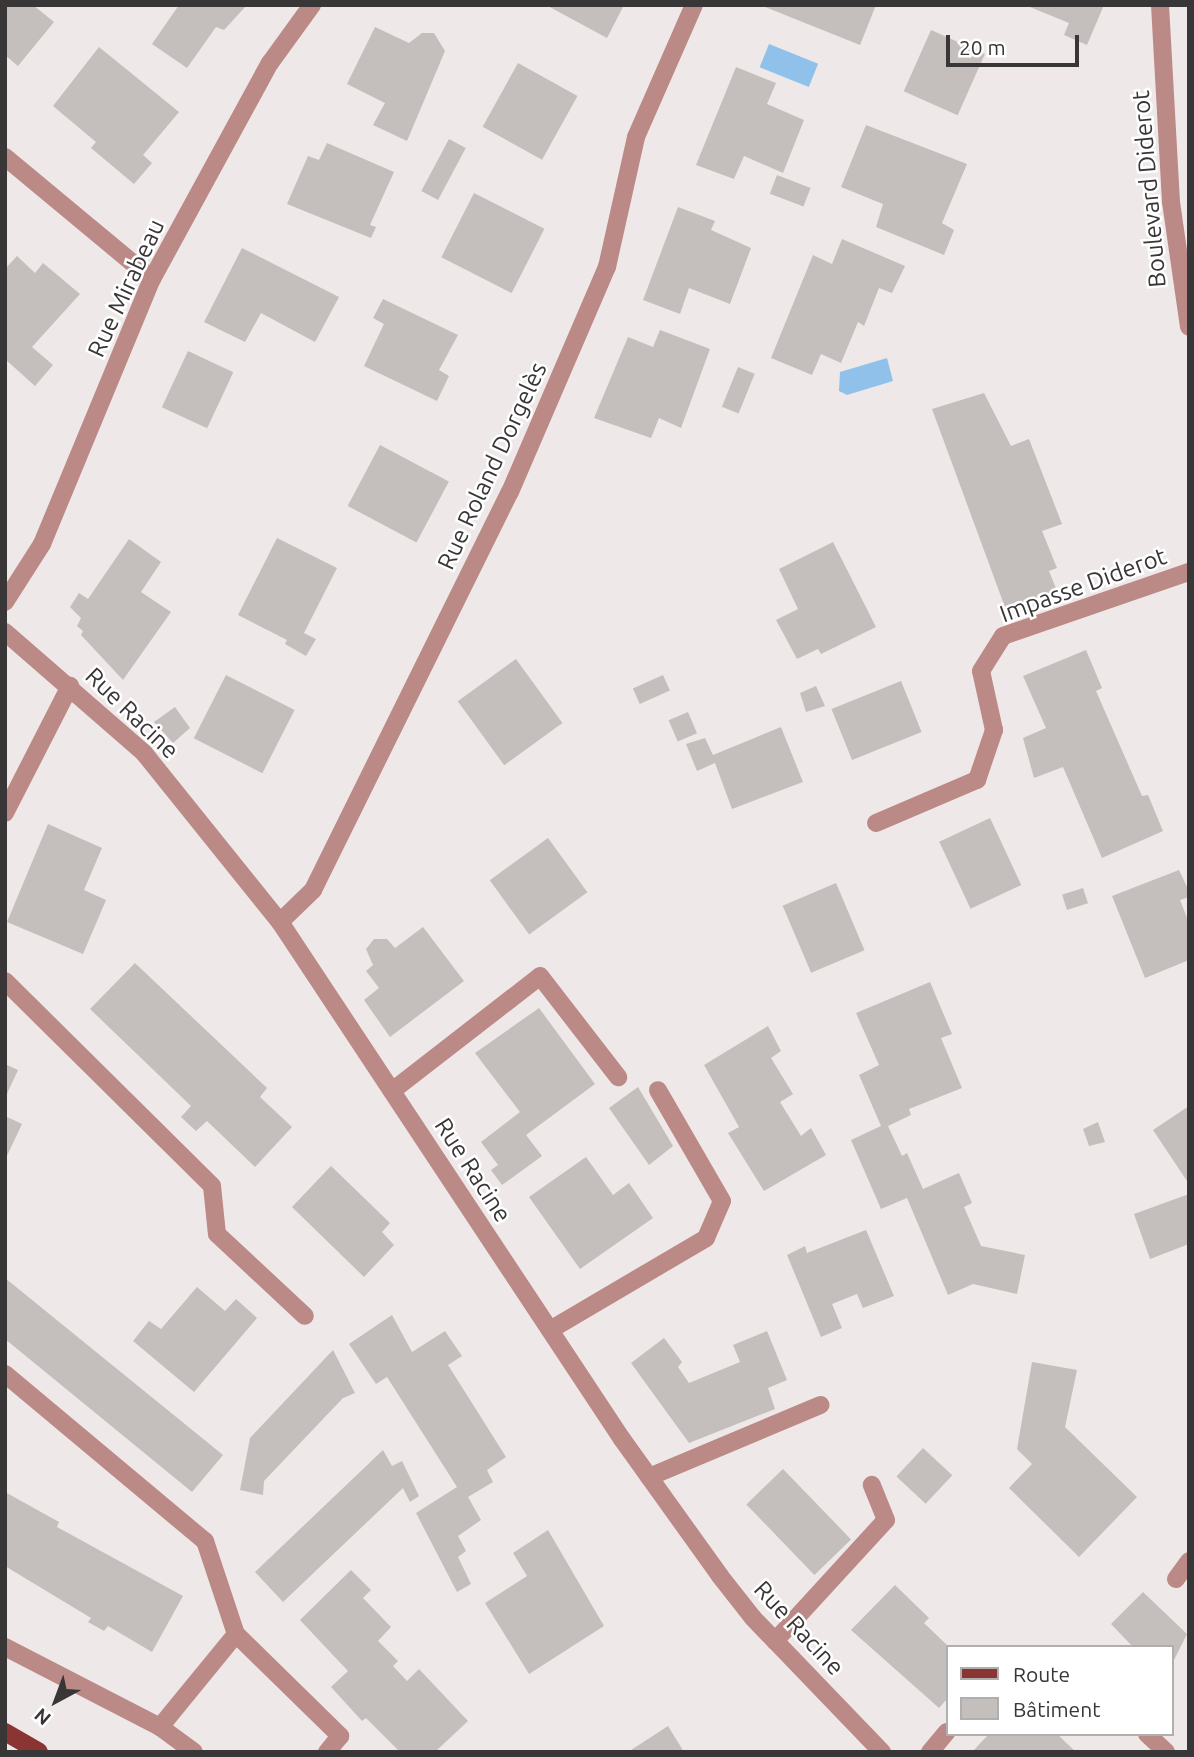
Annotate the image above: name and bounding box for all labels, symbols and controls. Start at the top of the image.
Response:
scale bar [949,21,1082,65]
text: 20 m [959,35,1006,59]
street label: Boulevard Diderot [1126,89,1172,289]
street label: Rue Mirabeau [82,214,170,362]
street label: Rue Roland Dorgelès [431,358,553,574]
street label: Impasse Diderot [996,541,1170,629]
street label: Rue Racine [79,661,185,765]
street label: Rue Racine [429,1112,517,1228]
street label: Rue Racine [748,1575,850,1681]
legend [946,1645,1173,1736]
text: Route [1013,1662,1070,1686]
north arrow [21,1666,91,1736]
text: Bâtiment [1013,1697,1100,1721]
text: N [30,1704,55,1730]

